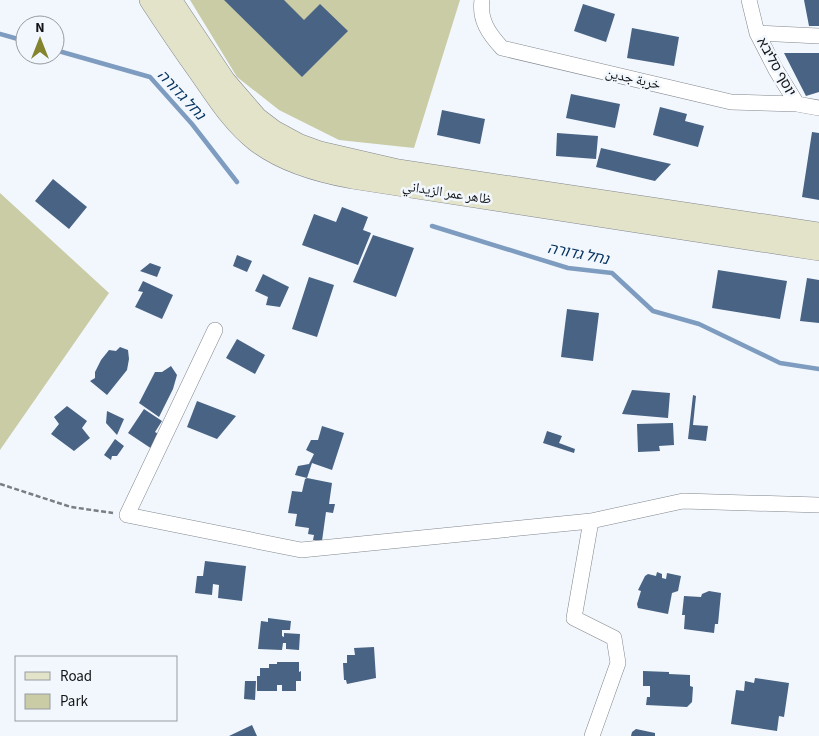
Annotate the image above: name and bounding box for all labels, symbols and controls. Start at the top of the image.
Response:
north arrow [15,15,65,65]
text: N [35,18,45,38]
street label: יוסף סליבא [752,34,800,100]
street label: خربة جدين [603,63,663,95]
water label: נחל גדורה [152,65,211,126]
street label: ظاهر عمر الزيداني [401,176,493,210]
water label: נחל גדורה [546,238,612,270]
legend [15,656,178,721]
text: Road [60,666,92,687]
text: Park [60,691,89,712]

